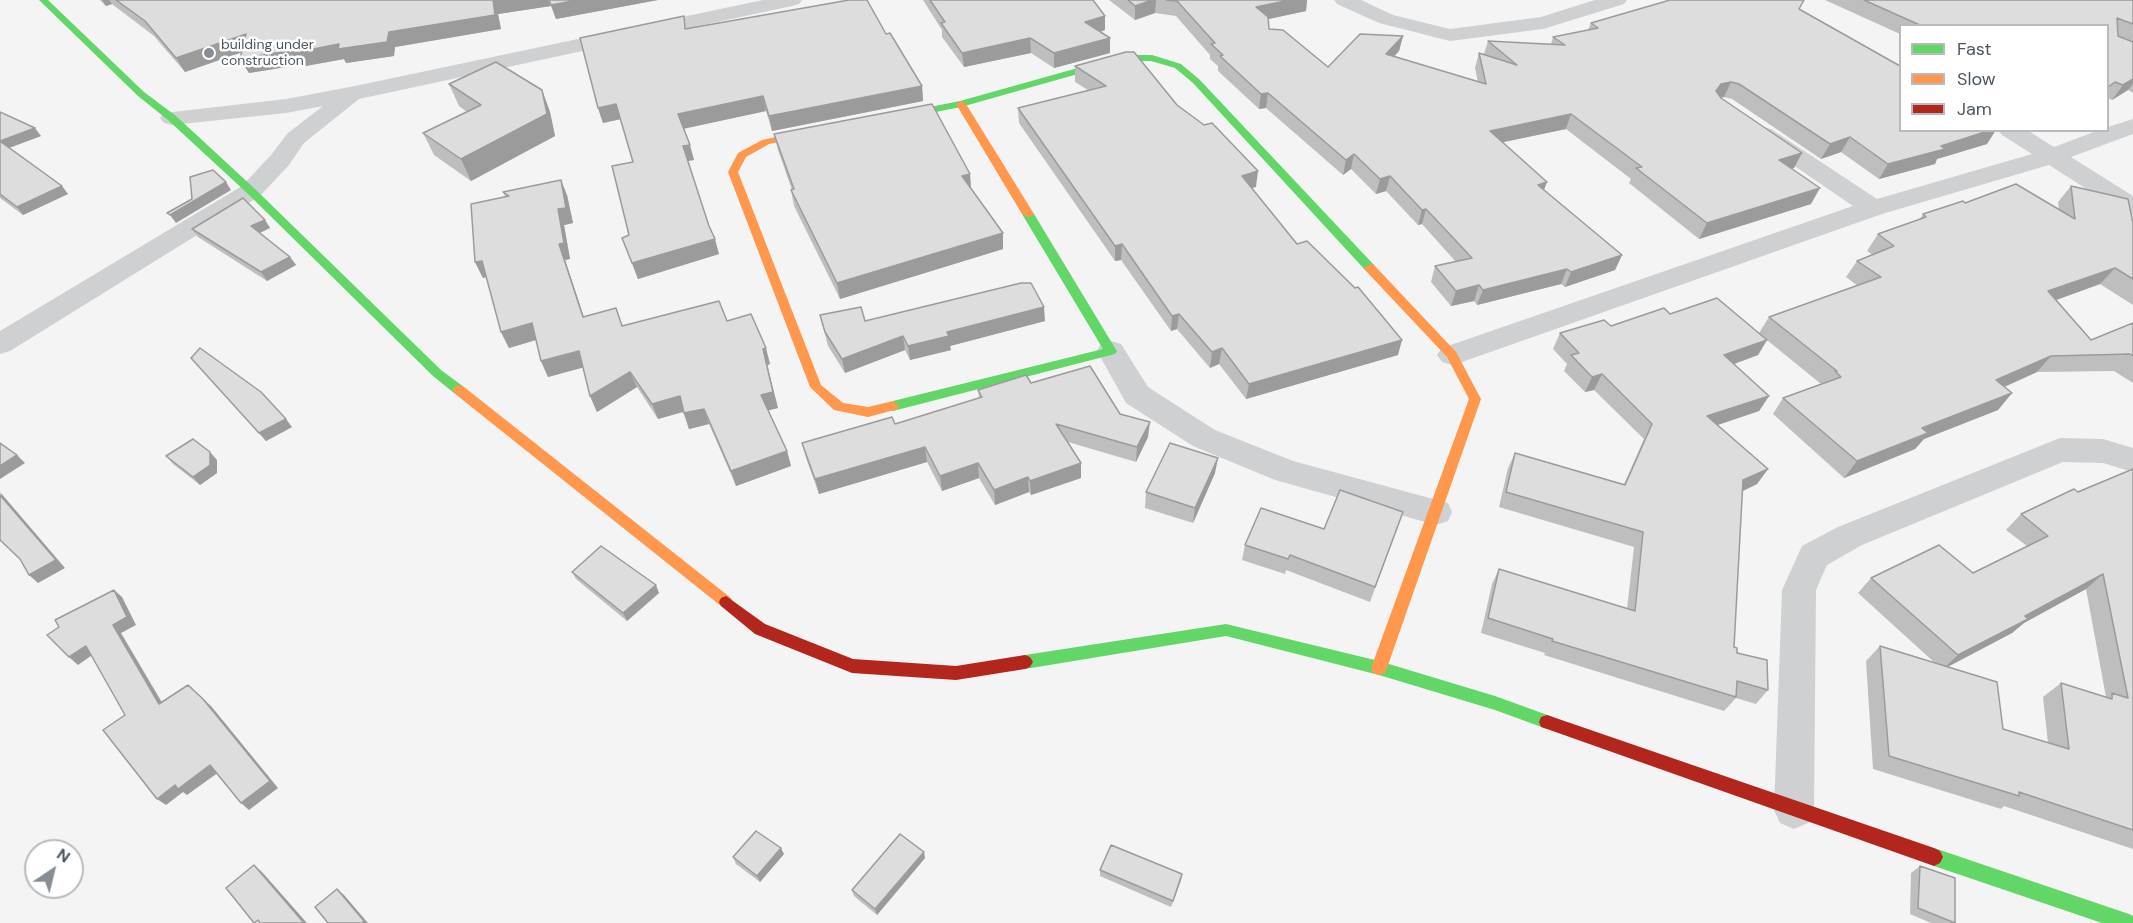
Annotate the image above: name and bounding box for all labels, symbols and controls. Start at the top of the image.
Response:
legend [1899,24,2109,132]
place label: building under construction [221,37,314,70]
text: Fast [1957,37,1992,61]
marker: building under construction [202,46,216,60]
text: Slow [1957,67,1996,91]
text: Jam [1957,97,1992,121]
north arrow [24,839,84,899]
text: N [53,844,74,867]

